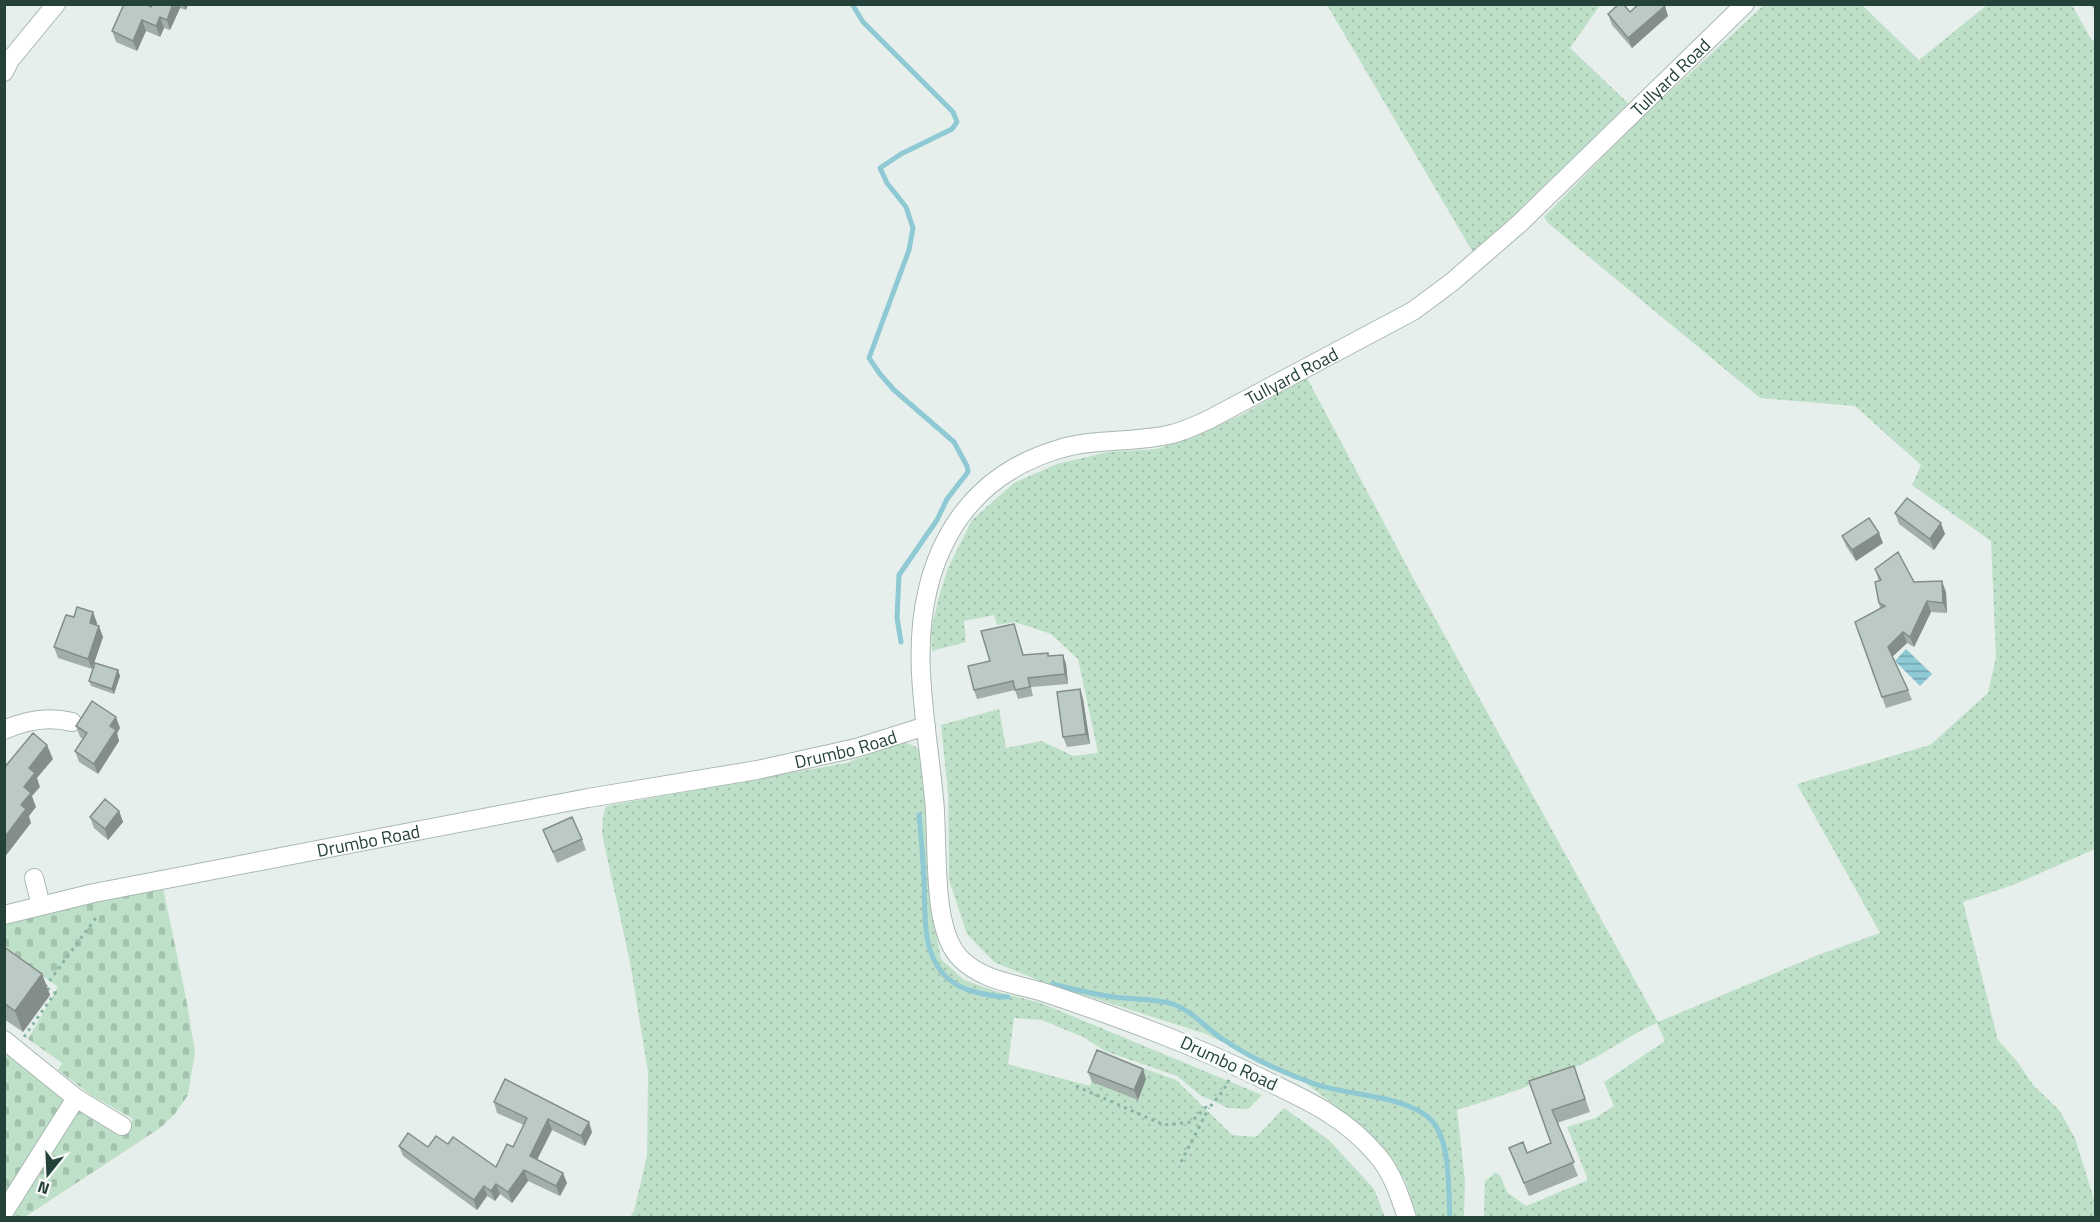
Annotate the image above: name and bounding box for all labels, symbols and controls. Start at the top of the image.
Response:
street label: Tullyard Road [1624,32,1716,122]
street label: Tullyard Road [1240,340,1343,412]
street label: Drumbo Road [792,723,900,775]
street label: Drumbo Road [314,817,422,863]
street label: Drumbo Road [1176,1029,1282,1097]
north arrow [18,1144,78,1204]
text: N [34,1175,52,1201]

